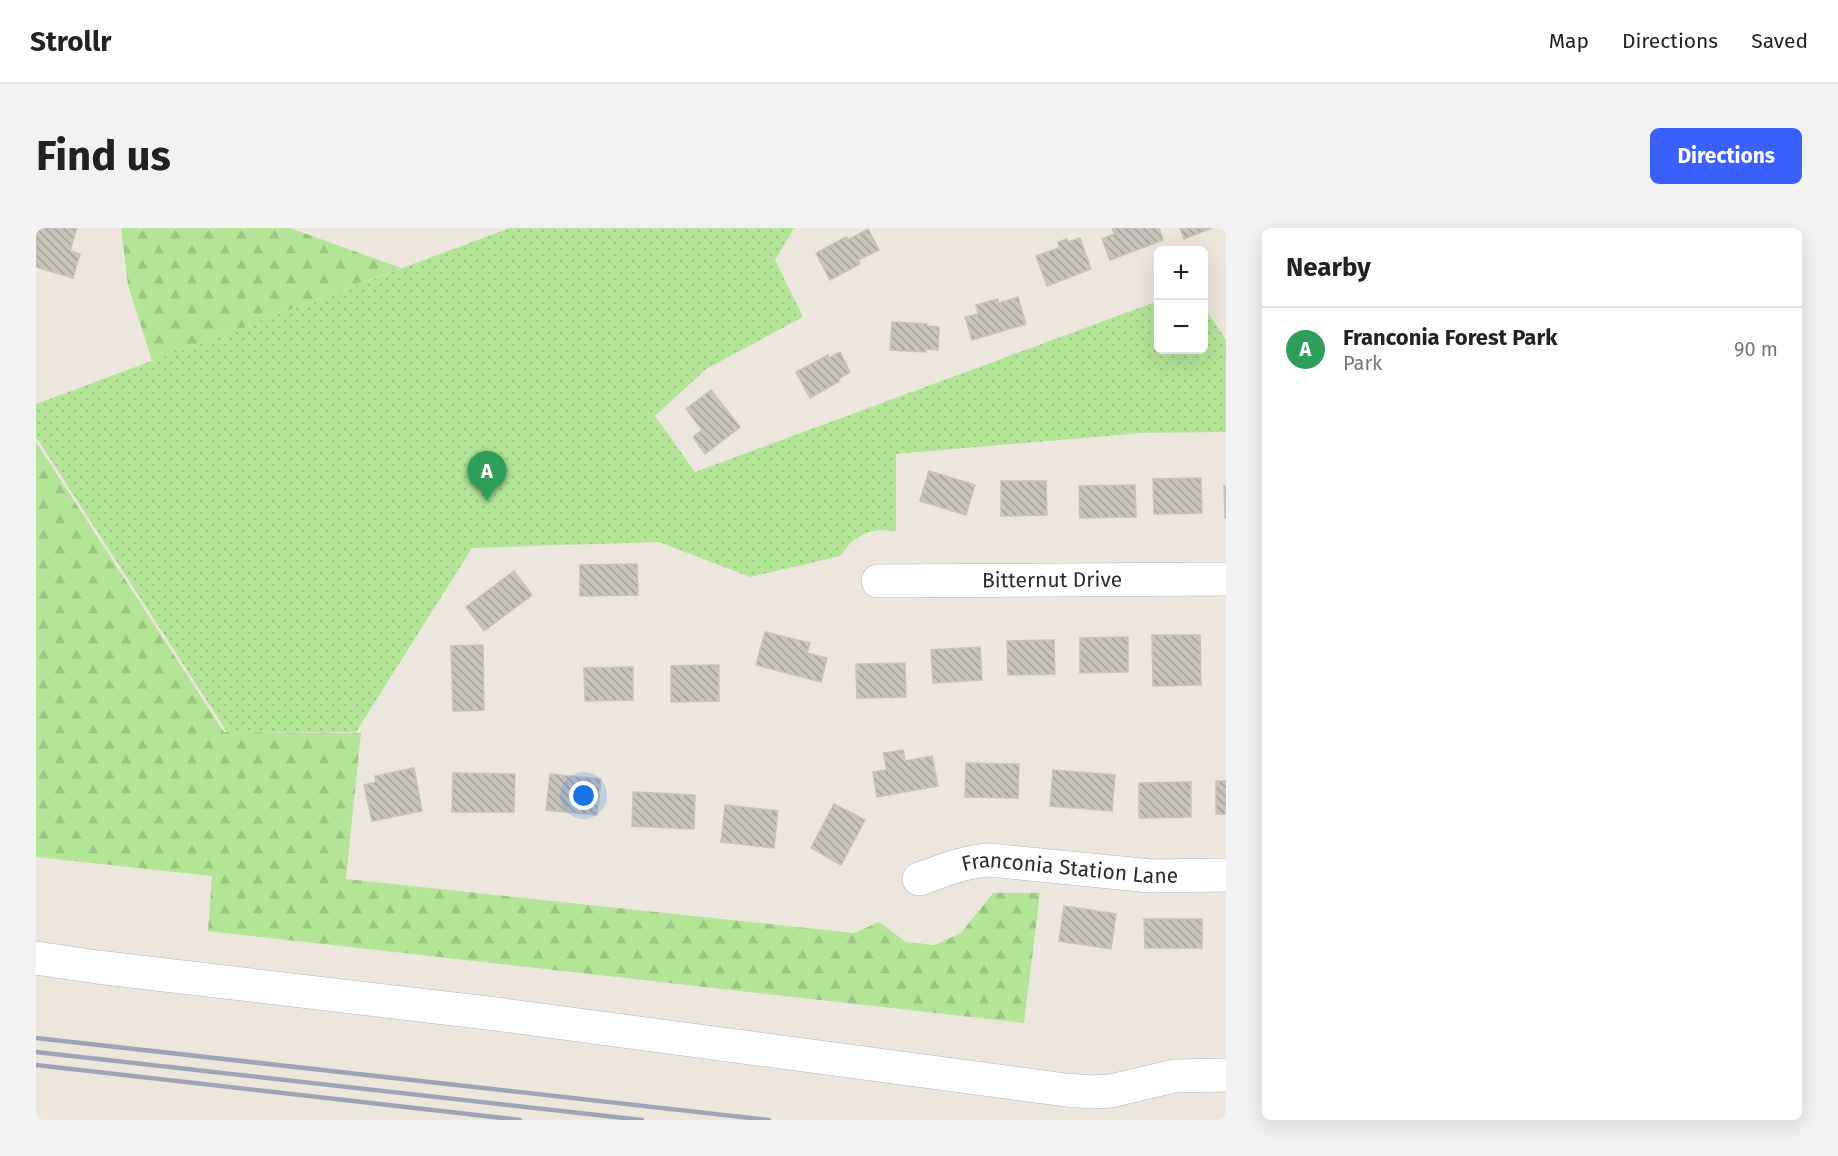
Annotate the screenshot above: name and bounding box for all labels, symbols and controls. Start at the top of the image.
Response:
text: Strollr [30,25,111,58]
text: Map [1549,28,1589,54]
text: Directions [1622,28,1718,54]
text: Saved [1751,28,1808,54]
button: Directions [1650,128,1802,184]
text: Find us [36,131,171,181]
map controls [1154,246,1208,354]
button: + [1154,246,1208,300]
text: Nearby [1286,252,1371,283]
button: − [1154,300,1208,354]
text: Franconia Forest Park [1343,324,1557,351]
text: A [1300,337,1311,361]
text: 90 m [1734,337,1778,361]
text: Park [1343,351,1382,375]
pin: A [468,452,506,501]
street label: Bitternut Drive [982,567,1122,593]
your location [569,781,598,810]
street label: Franconia Station Lane [959,847,1178,889]

